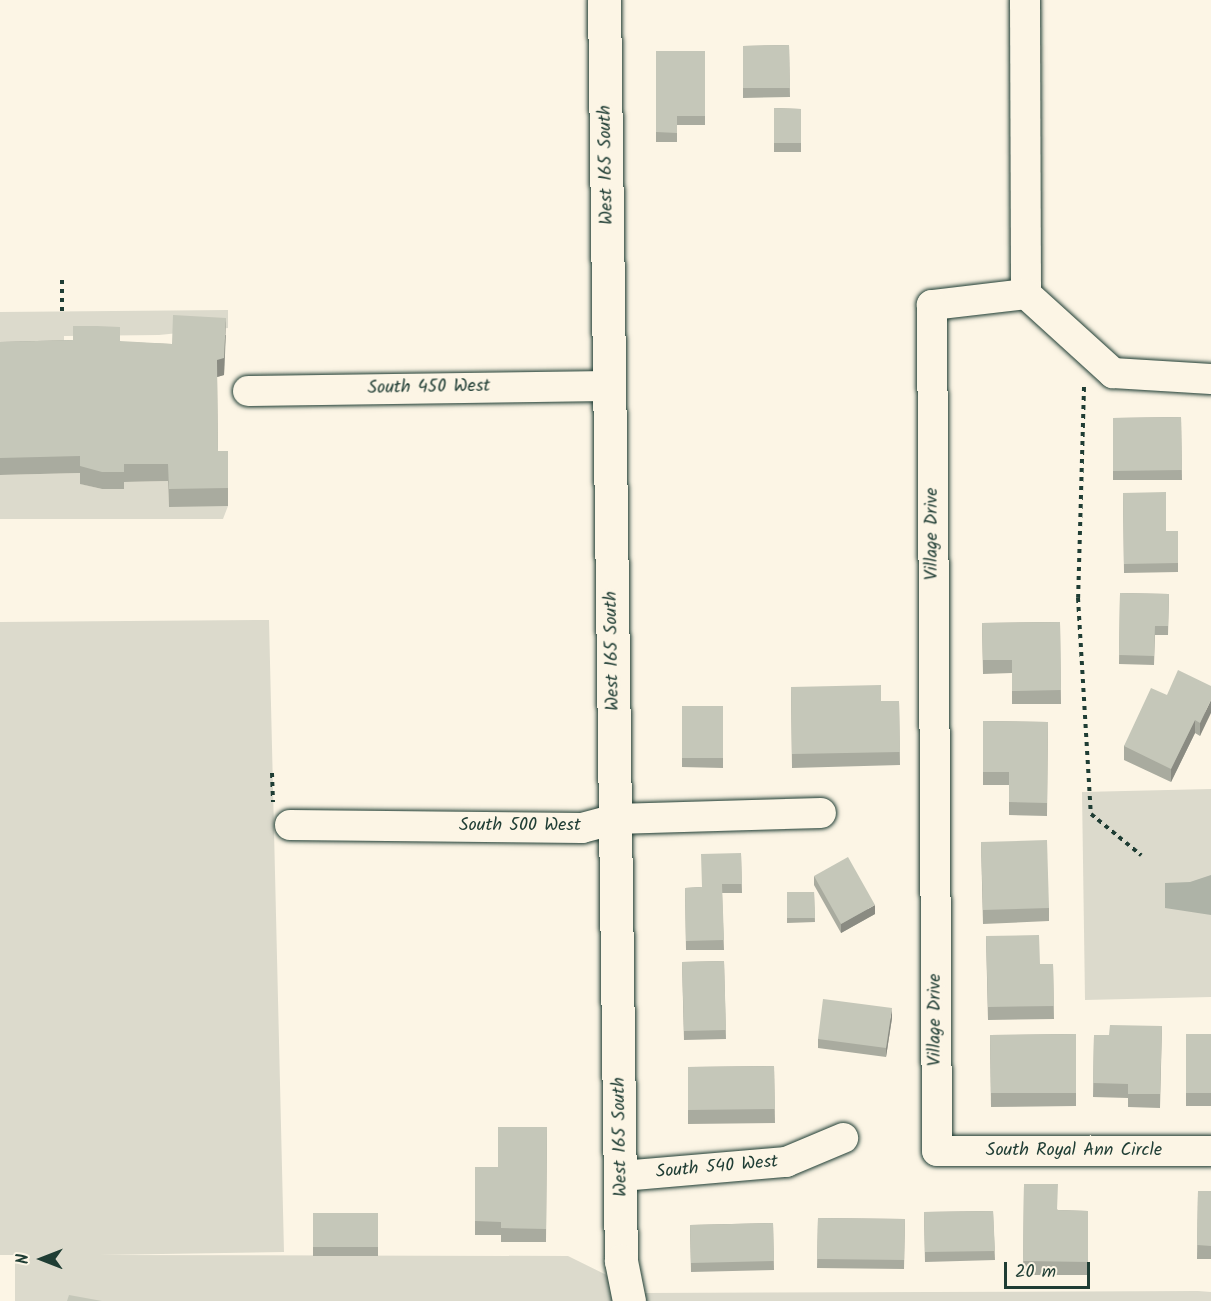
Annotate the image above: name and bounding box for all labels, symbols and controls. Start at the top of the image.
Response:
street label: West 165 South [595,105,619,225]
street label: South 450 West [367,376,491,400]
street label: Village Drive [922,488,944,580]
street label: West 165 South [601,591,625,711]
street label: South 500 West [459,815,581,837]
street label: Village Drive [925,974,947,1066]
street label: West 165 South [609,1077,633,1197]
street label: South Royal Ann Circle [986,1140,1162,1162]
street label: South 540 West [655,1152,779,1184]
north arrow [12,1229,72,1289]
scale bar [1007,1250,1092,1288]
text: N [11,1254,36,1264]
text: 20 m [1015,1258,1056,1287]

